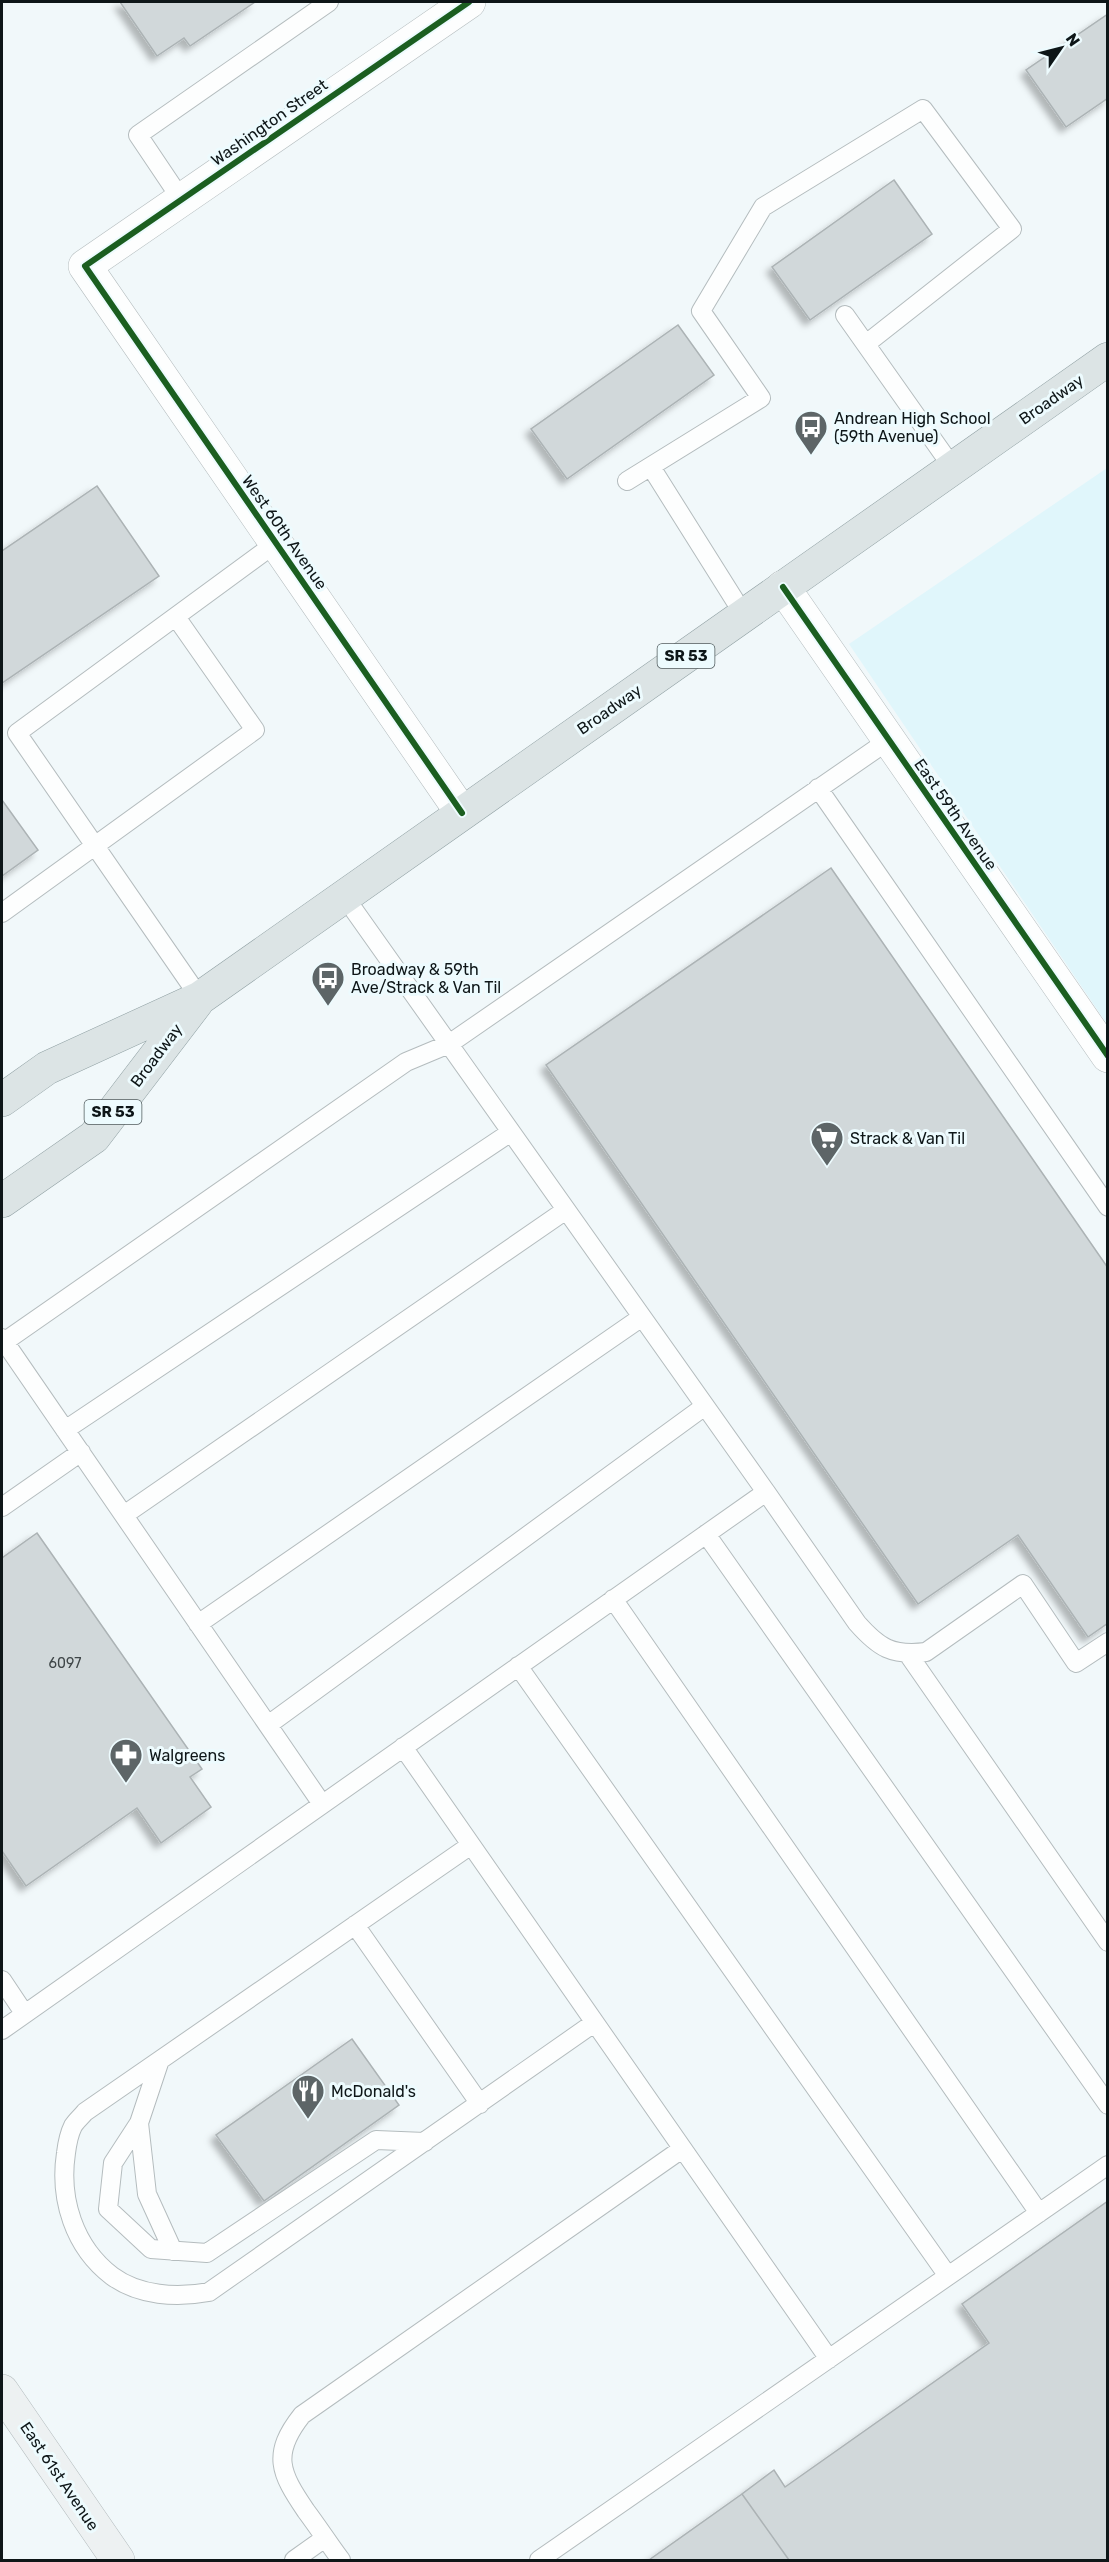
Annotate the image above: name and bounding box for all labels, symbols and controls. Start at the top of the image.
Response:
north arrow [1031,18,1091,78]
text: N [1062,30,1084,50]
street label: Washington Street [207,75,331,170]
street label: Broadway [1015,370,1087,428]
bus stop icon: Andrean High School (59th Avenue) [793,409,829,456]
place label: Andrean High School (59th Avenue) [834,409,991,446]
street label: West 60th Avenue [238,471,331,593]
road number: SR 53 [658,644,714,668]
street label: Broadway [573,680,645,738]
street label: East 59th Avenue [910,755,1001,874]
bus stop icon: Broadway & 59th Ave/Strack & Van Til [310,960,346,1007]
place label: Broadway & 59th Ave/Strack & Van Til [351,960,501,997]
street label: Broadway [126,1020,186,1091]
road number: SR 53 [84,1100,142,1124]
supermarket icon: Strack & Van Til [809,1120,845,1167]
place label: Strack & Van Til [850,1129,965,1148]
house number: 6097 [49,1655,81,1672]
pharmacy icon: Walgreens [108,1737,144,1784]
place label: Walgreens [149,1746,225,1765]
restaurant icon: McDonald's [290,2073,326,2120]
place label: McDonald's [331,2082,416,2101]
street label: East 61st Avenue [16,2418,103,2534]

